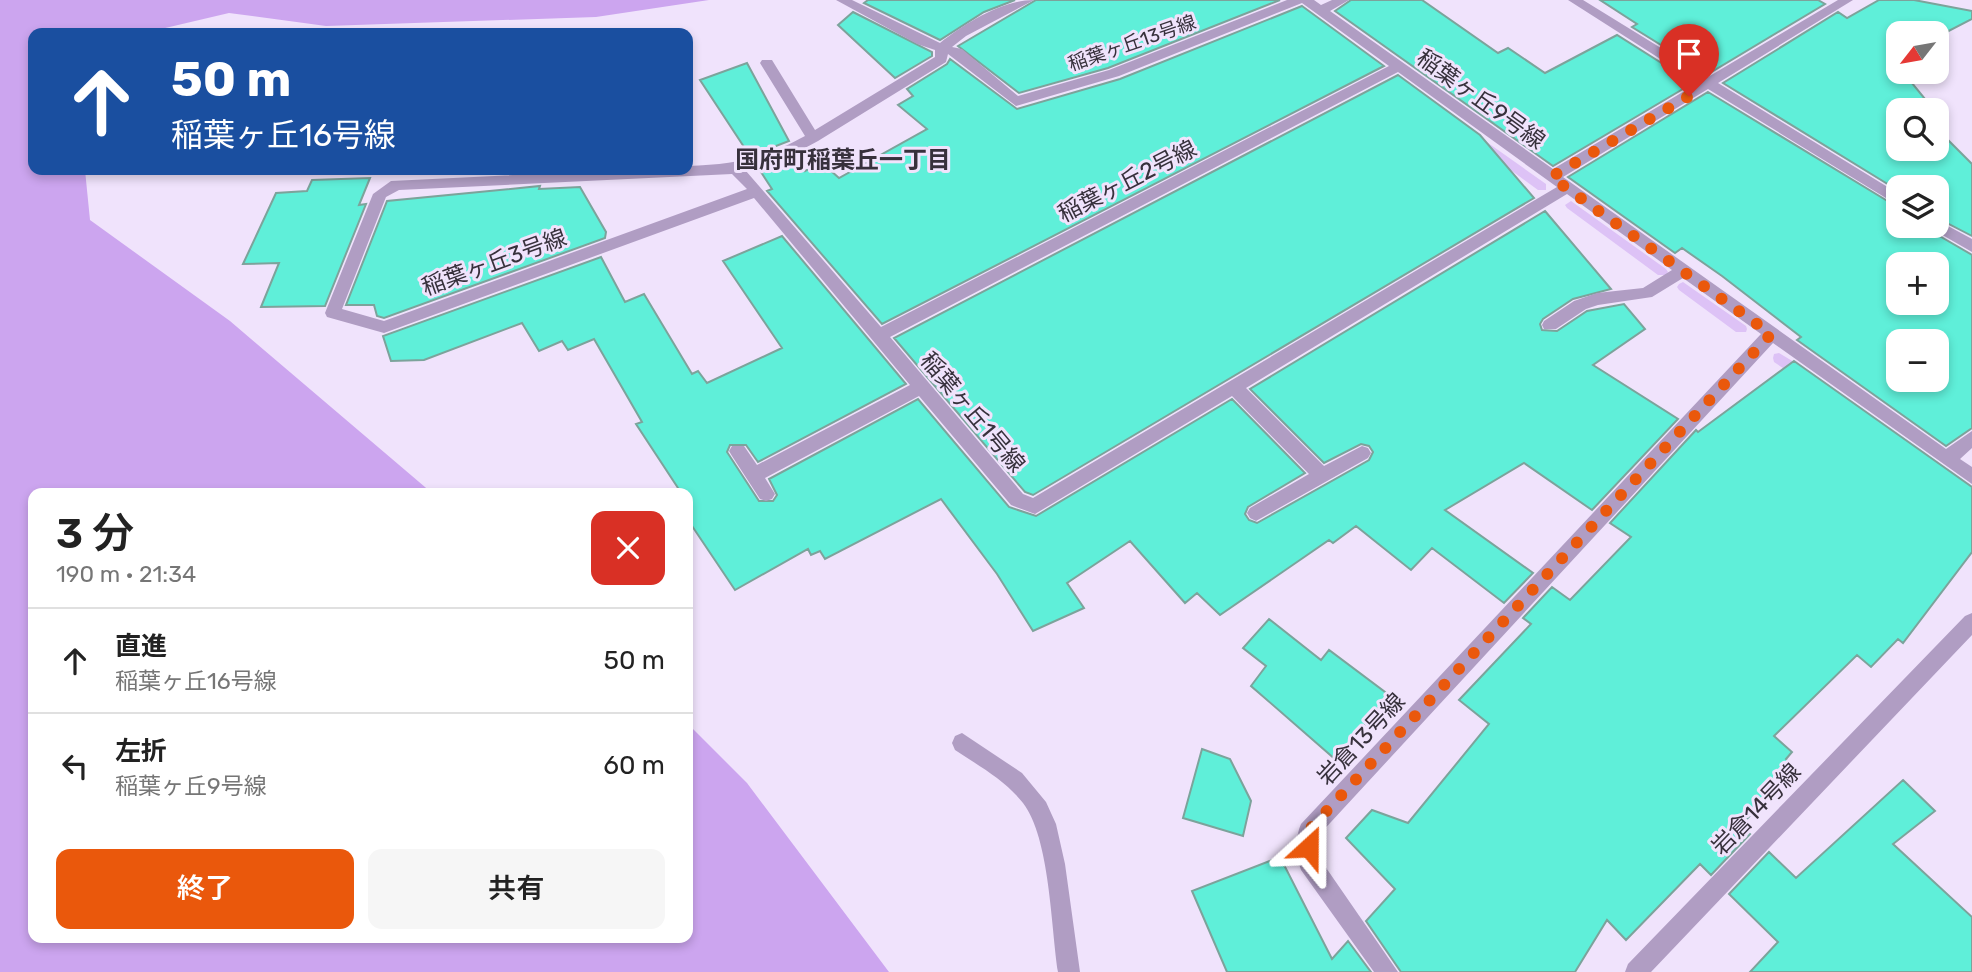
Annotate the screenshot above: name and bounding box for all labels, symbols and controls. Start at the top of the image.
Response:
street label: 稲葉ヶ丘13号線 [1065,10,1199,76]
north arrow [1886,21,1950,84]
map controls [1886,21,1949,392]
pin [1659,24,1719,96]
icon: arrive [1670,35,1708,73]
street label: 稲葉ヶ丘9号線 [1411,43,1551,155]
text: 50 m [171,50,291,108]
icon: ahead [56,56,147,147]
button: search [1886,98,1949,161]
text: 稲葉ヶ丘16号線 [171,116,396,154]
street label: 稲葉ヶ丘2号線 [1053,134,1201,228]
district label: 国府町稲葉丘一丁目 [735,146,951,174]
button: layers [1886,175,1949,238]
street label: 稲葉ヶ丘3号線 [418,223,570,301]
button: + [1886,252,1949,315]
button: − [1886,329,1949,392]
street label: 稲葉ヶ丘1号線 [915,346,1031,478]
text: 3 分 [56,509,134,559]
button: close [591,511,665,585]
text: 190 m · 21:34 [56,560,196,588]
text: 直進 [115,631,167,662]
icon: ahead [56,642,94,680]
text: 50 m [604,645,665,676]
text: 稲葉ヶ丘16号線 [115,667,277,695]
street label: 岩倉13号線 [1311,687,1411,791]
text: 左折 [115,736,167,767]
icon: left [56,747,94,785]
text: 60 m [603,750,665,781]
street label: 岩倉14号線 [1706,758,1806,860]
text: 稲葉ヶ丘9号線 [115,772,267,800]
position arrow [1272,810,1346,884]
button: 終了 [56,849,354,929]
button: 共有 [368,849,665,929]

